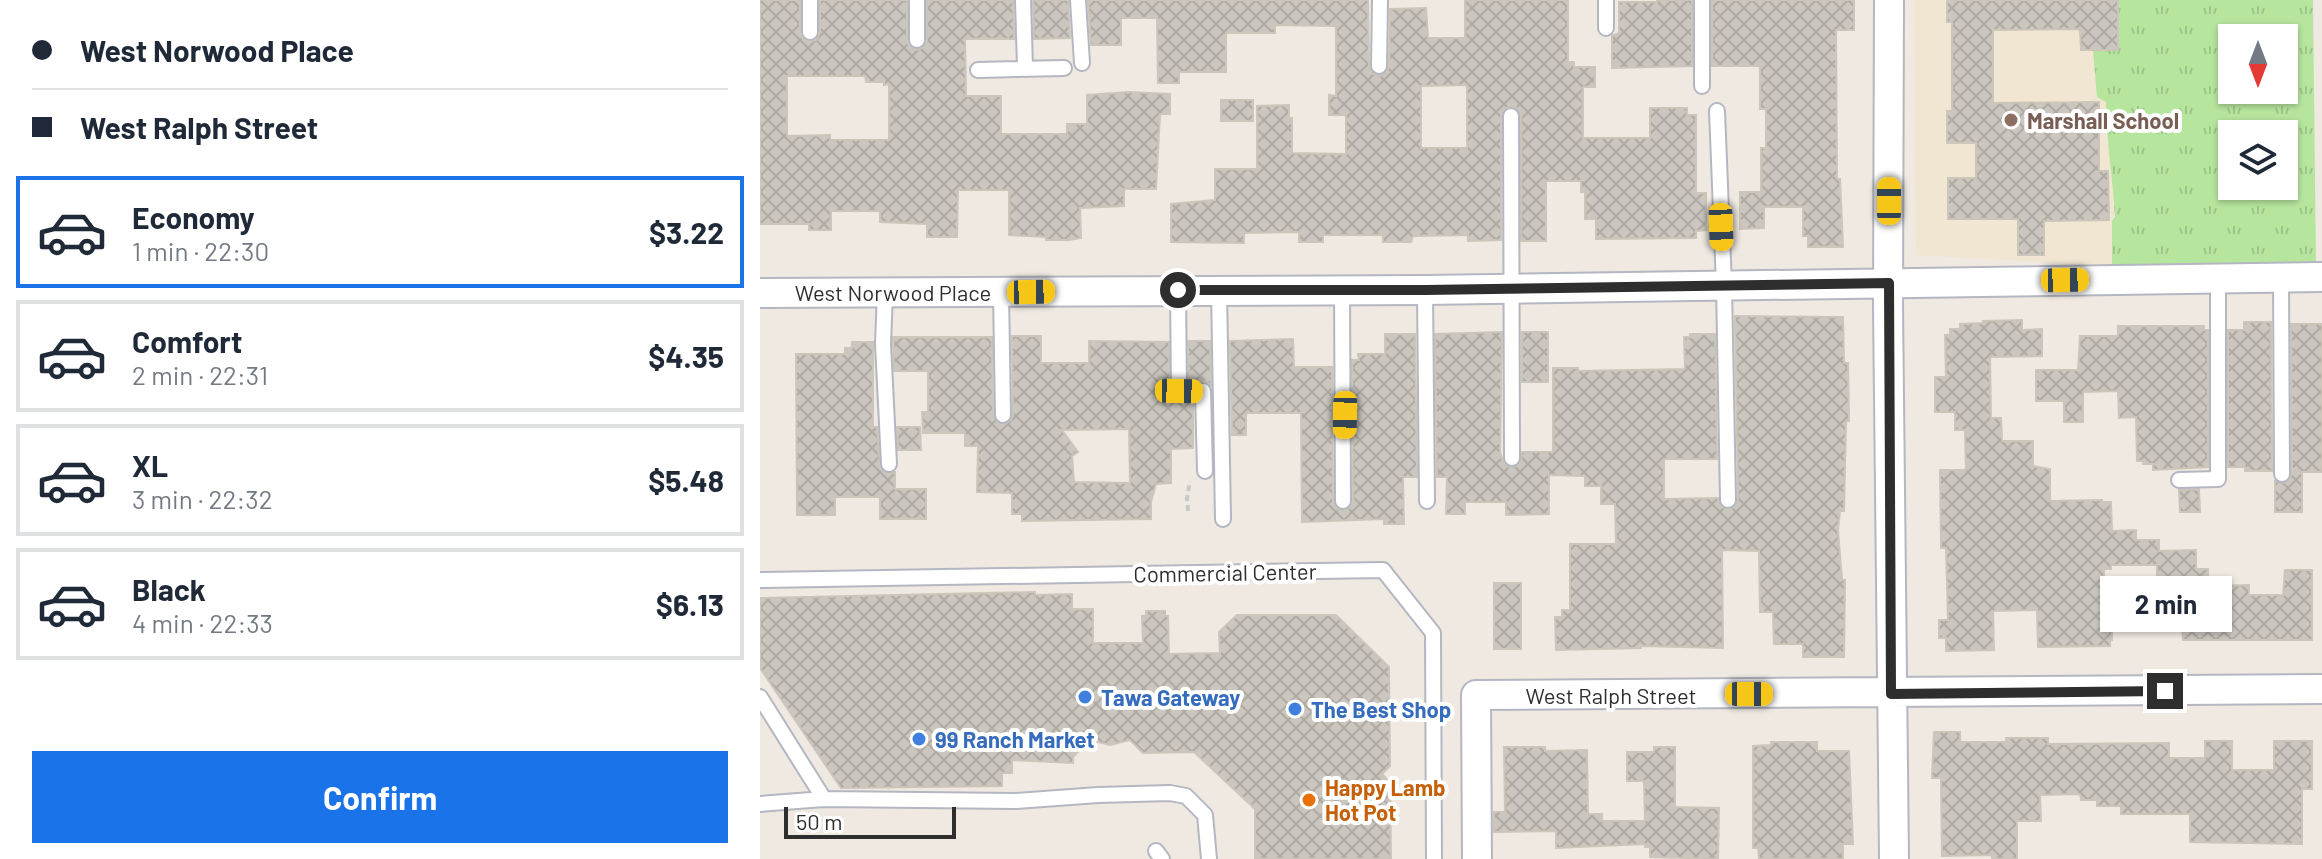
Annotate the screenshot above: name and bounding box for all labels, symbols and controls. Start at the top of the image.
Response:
north arrow [2218,24,2298,104]
map controls [2218,24,2298,200]
text: West Norwood Place [80,32,354,68]
place label: Marshall School [2027,107,2179,133]
text: West Ralph Street [80,109,318,145]
marker: Marshall School [2002,111,2020,129]
button: layers [2218,120,2298,200]
car [1877,177,1901,225]
icon: car [36,196,108,268]
text: Economy [132,199,255,235]
car [1708,203,1734,251]
text: $3.22 [649,214,724,250]
text: 1 min · 22:30 [132,235,269,266]
car [2041,268,2089,292]
route start [1160,272,1196,308]
street label: West Norwood Place [795,279,991,305]
car [1007,280,1055,304]
icon: car [36,320,108,392]
text: Comfort [132,323,242,359]
text: $4.35 [648,338,724,374]
text: 2 min · 22:31 [132,359,268,390]
car [1155,379,1203,403]
car [1333,391,1357,439]
icon: car [36,444,108,516]
text: XL [132,447,168,483]
text: $5.48 [648,462,724,498]
text: 3 min · 22:32 [132,483,273,514]
street label: Commercial Center [1133,557,1317,587]
icon: car [36,568,108,640]
text: Black [132,571,206,607]
callout: 2 min [2099,575,2231,631]
text: $6.13 [656,586,724,622]
text: 2 min [2135,588,2197,619]
text: 4 min · 22:33 [132,607,273,638]
route end [2147,673,2183,709]
street label: West Ralph Street [1526,682,1696,708]
car [1725,682,1773,706]
place label: Tawa Gateway [1101,684,1240,710]
marker: Tawa Gateway [1076,688,1094,706]
place label: The Best Shop [1311,696,1451,722]
marker: The Best Shop [1286,700,1304,718]
place label: 99 Ranch Market [935,726,1095,752]
marker: 99 Ranch Market [910,730,928,748]
button: Confirm [32,751,728,843]
place label: Happy Lamb Hot Pot [1325,774,1445,825]
marker: Happy Lamb Hot Pot [1300,791,1318,809]
scale bar [784,803,956,839]
text: 50 m [796,808,842,834]

